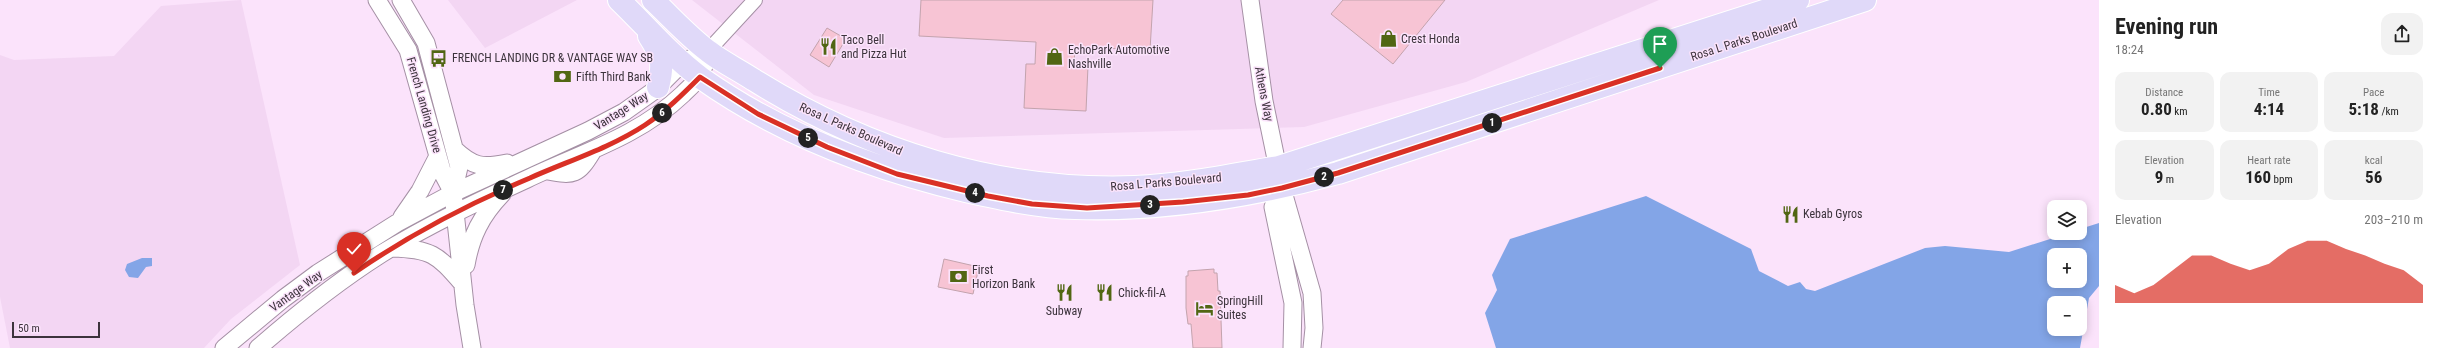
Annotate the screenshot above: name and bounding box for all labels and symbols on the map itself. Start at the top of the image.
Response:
street label: Rosa L Parks Boulevard [1689,16,1799,64]
pin [1643,27,1677,68]
shop icon: Crest Honda [1378,29,1398,49]
place label: Crest Honda [1401,32,1460,46]
place label: Taco Bell and Pizza Hut [841,33,907,61]
restaurant icon: Taco Bell and Pizza Hut [818,37,838,57]
place label: EchoPark Automotive Nashville [1068,43,1170,71]
shop icon: EchoPark Automotive Nashville [1045,47,1065,67]
bus stop icon: FRENCH LANDING DR & VANTAGE WAY SB [429,48,449,68]
place label: FRENCH LANDING DR & VANTAGE WAY SB [452,51,653,65]
street label: French Landing Drive [404,55,444,155]
street label: Athens Way [1252,65,1276,123]
bank icon: Fifth Third Bank [553,67,573,87]
place label: Fifth Third Bank [576,70,651,84]
street label: Vantage Way [591,89,651,133]
street label: Rosa L Parks Boulevard [797,100,905,158]
pin: 6 [652,103,672,123]
pin: 1 [1482,113,1502,133]
pin: 5 [798,128,818,148]
pin: 2 [1314,167,1334,187]
street label: Rosa L Parks Boulevard [1110,170,1222,194]
pin: 7 [493,180,513,200]
pin: 4 [965,183,985,203]
pin: 3 [1140,195,1160,215]
restaurant icon: Kebab Gyros [1780,204,1800,224]
place label: Kebab Gyros [1803,207,1862,221]
pin [337,232,371,273]
place label: First Horizon Bank [972,263,1036,291]
street label: Vantage Way [267,267,325,315]
bank icon: First Horizon Bank [949,267,969,287]
restaurant icon: Subway [1054,282,1074,302]
restaurant icon: Chick-fil-A [1095,283,1115,303]
place label: Chick-fil-A [1118,286,1166,300]
place label: SpringHill Suites [1217,294,1263,322]
hotel icon: SpringHill Suites [1194,298,1214,318]
place label: Subway [1046,304,1082,318]
scale bar [12,320,100,339]

